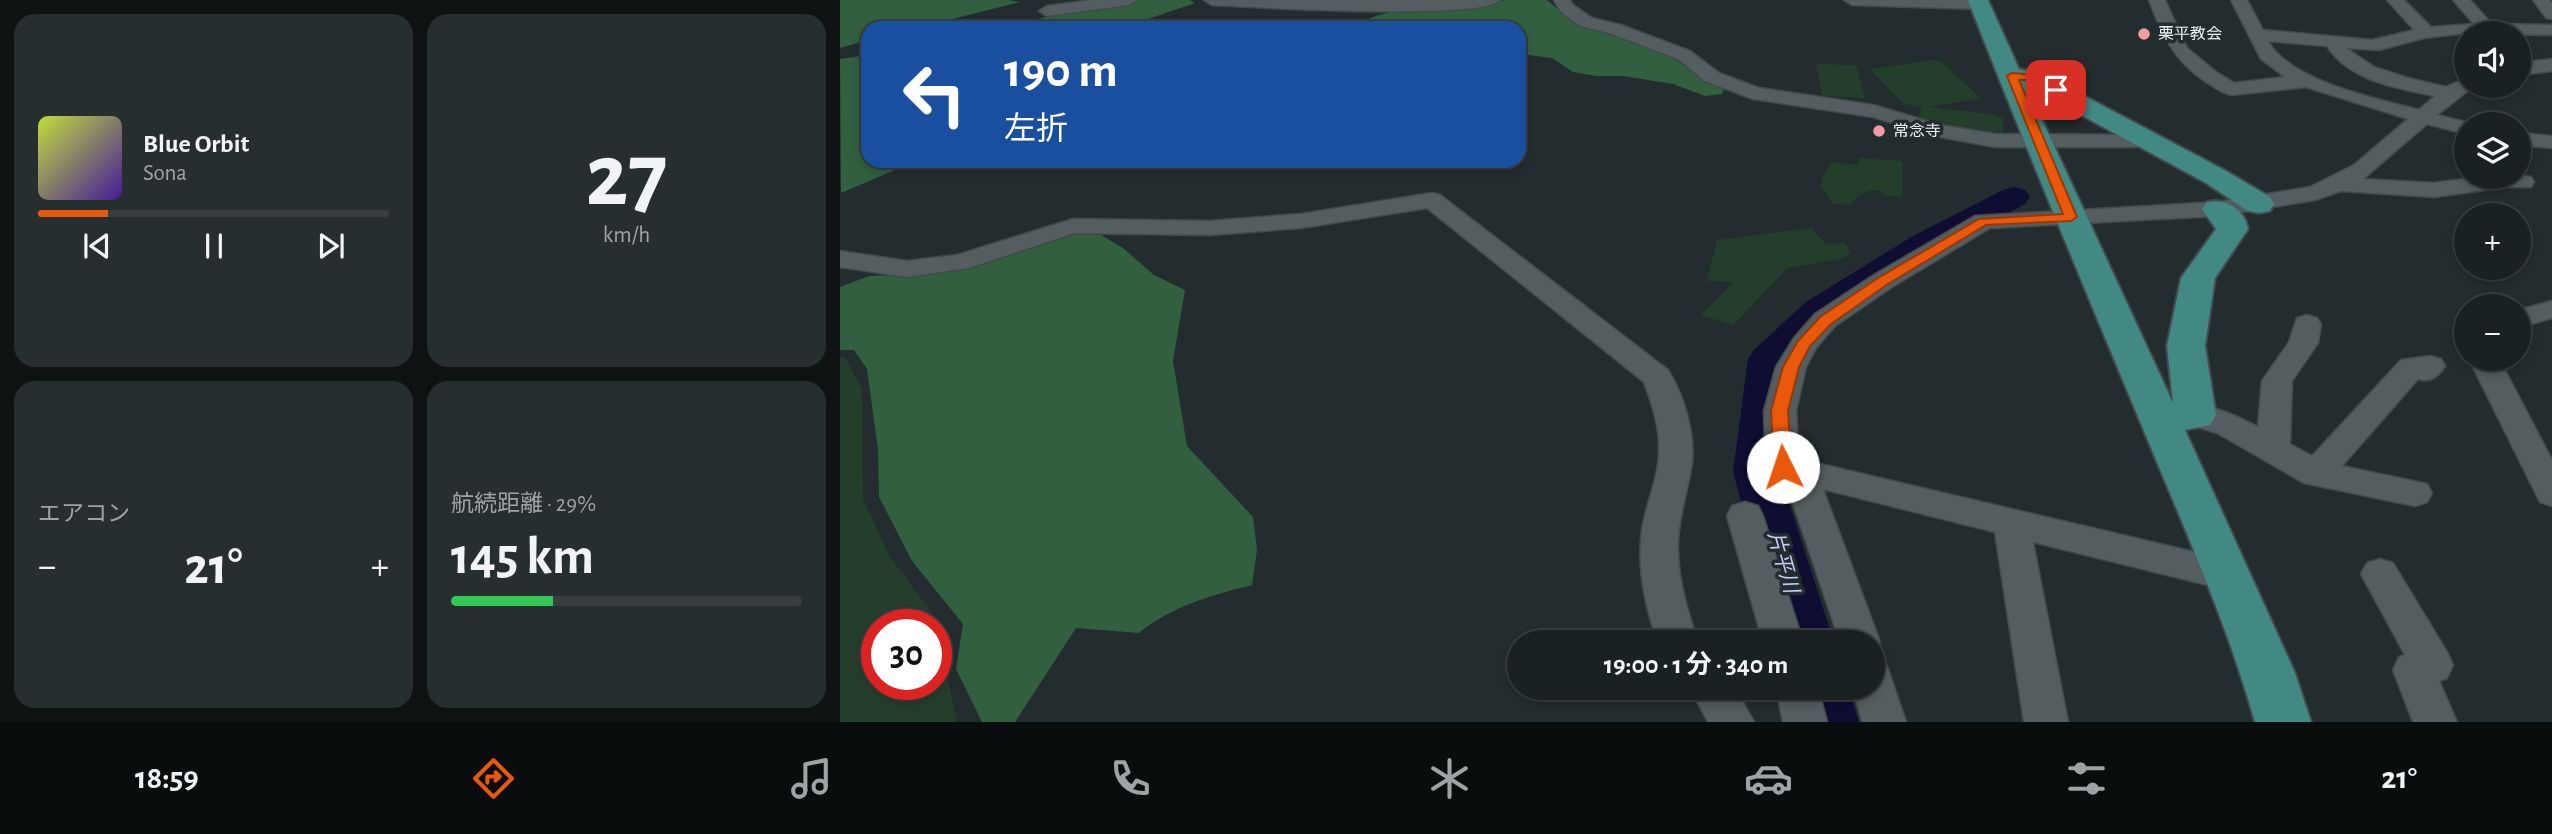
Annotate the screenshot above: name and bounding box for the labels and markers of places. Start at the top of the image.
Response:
place label: 栗平教会 [2158,25,2222,42]
marker: 栗平教会 [2136,26,2152,42]
pin [2026,60,2086,120]
marker: 常念寺 [1871,123,1887,139]
place label: 常念寺 [1893,123,1941,139]

